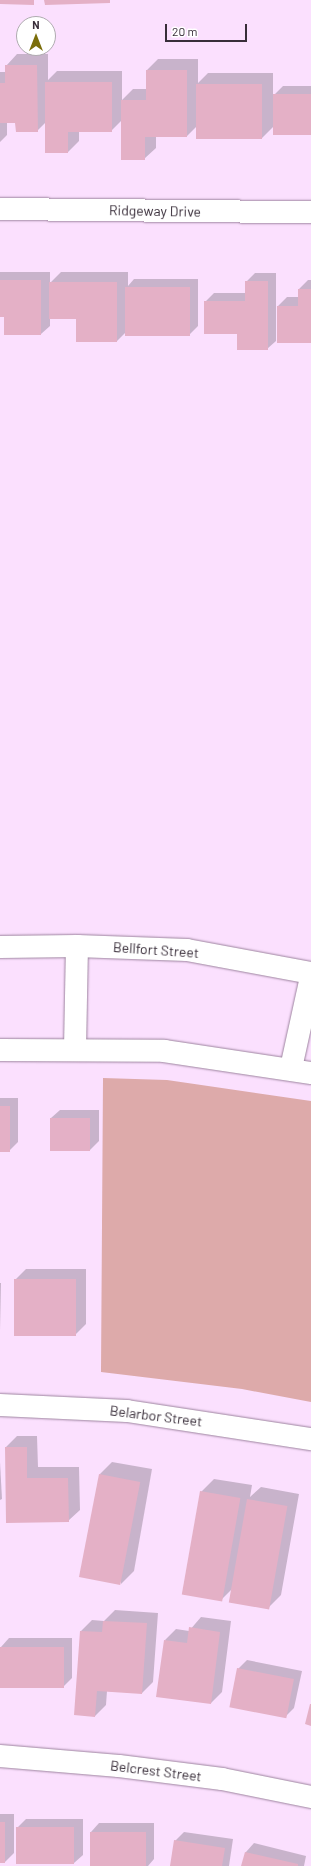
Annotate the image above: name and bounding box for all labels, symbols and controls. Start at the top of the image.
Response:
north arrow [16,16,56,56]
scale bar [167,16,249,42]
text: N [32,18,40,31]
text: 20 m [172,24,198,38]
street label: Ridgeway Drive [109,202,201,220]
street label: Bellfort Street [112,939,200,961]
street label: Belarbor Street [109,1402,203,1430]
street label: Belcrest Street [109,1757,203,1785]

